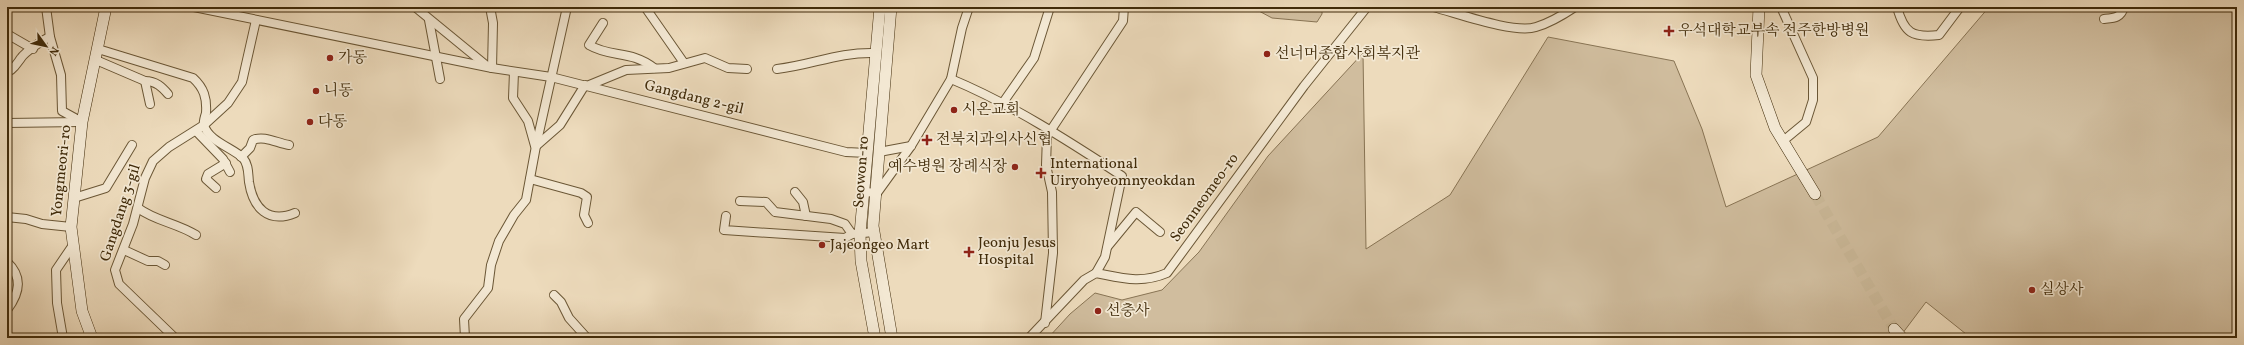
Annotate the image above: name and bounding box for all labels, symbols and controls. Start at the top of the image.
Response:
place label: 우석대학교부속 전주한방병원 [1678,21,1869,42]
marker: 우석대학교부속 전주한방병원 [1663,25,1675,37]
north arrow [26,26,66,66]
text: N [45,43,62,58]
place label: 선너머종합사회복지관 [1275,44,1420,65]
place label: 가동 [338,48,367,69]
marker: 선너머종합사회복지관 [1262,49,1272,59]
marker: 가동 [325,53,335,63]
street label: Gangdang 2-gil [642,76,746,120]
place label: 니동 [324,81,353,102]
marker: 니동 [311,86,321,96]
place label: 시온교회 [962,100,1020,121]
marker: 시온교회 [949,105,959,115]
place label: 다동 [318,112,347,133]
marker: 다동 [305,117,315,127]
street label: Yongmeori-ro [47,124,77,218]
place label: 전북치과의사신협 [936,130,1052,151]
marker: 전북치과의사신협 [921,134,933,146]
street label: Seowon-ro [849,135,875,209]
street label: Seonneomeo-ro [1166,149,1244,247]
place label: International Uiryohyeomnyeokdan [1050,154,1196,192]
place label: 예수병원 장례식장 [888,157,1008,178]
street label: Gangdang 3-gil [95,162,147,264]
marker: 예수병원 장례식장 [1010,162,1020,172]
marker: International Uiryohyeomnyeokdan [1035,167,1047,179]
place label: Jeonju Jesus Hospital [978,233,1056,271]
place label: Jajeongeo Mart [830,235,929,256]
marker: Jajeongeo Mart [817,240,827,250]
marker: Jeonju Jesus Hospital [963,246,975,258]
place label: 실상사 [2040,280,2084,301]
marker: 실상사 [2027,285,2037,295]
place label: 선충사 [1106,301,1150,322]
marker: 선충사 [1093,306,1103,316]

